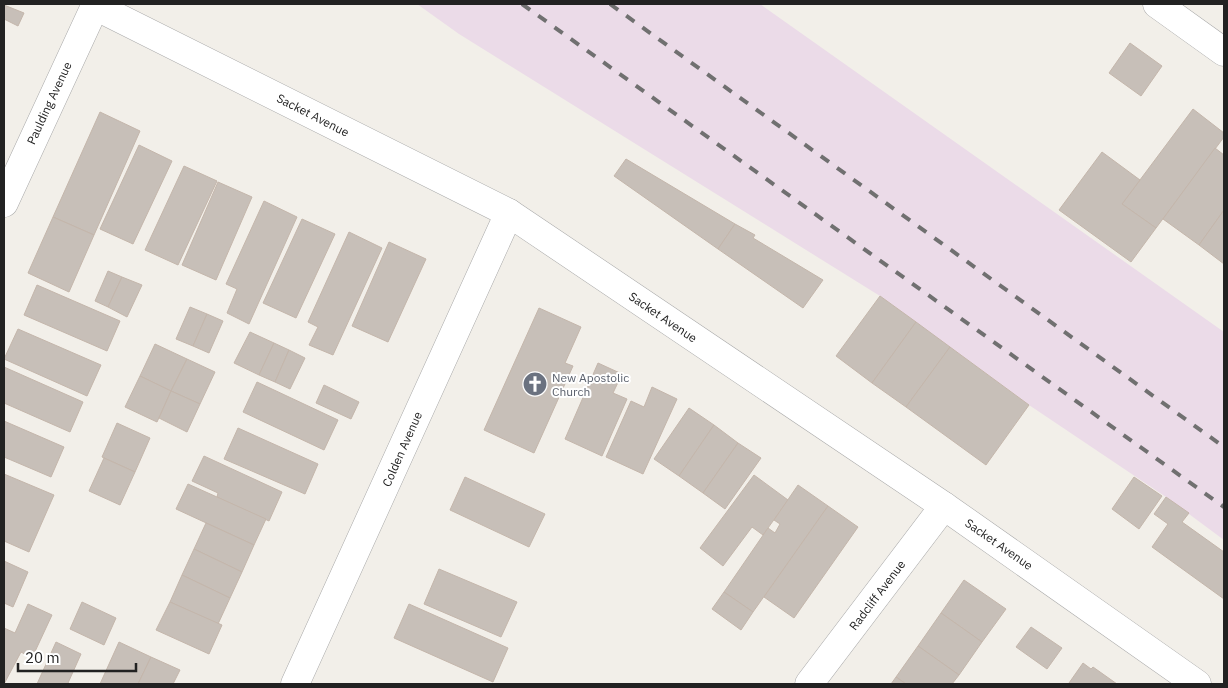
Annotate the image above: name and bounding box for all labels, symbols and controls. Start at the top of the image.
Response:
street label: Paulding Avenue [23,59,75,147]
street label: Sacket Avenue [274,90,352,140]
street label: Sacket Avenue [626,289,700,346]
place label: New Apostolic Church [552,370,629,399]
church icon: New Apostolic Church [522,371,548,397]
street label: Colden Avenue [379,409,425,489]
street label: Sacket Avenue [962,515,1036,573]
street label: Radcliff Avenue [846,557,908,633]
scale bar [18,640,135,672]
text: 20 m [25,648,60,667]

